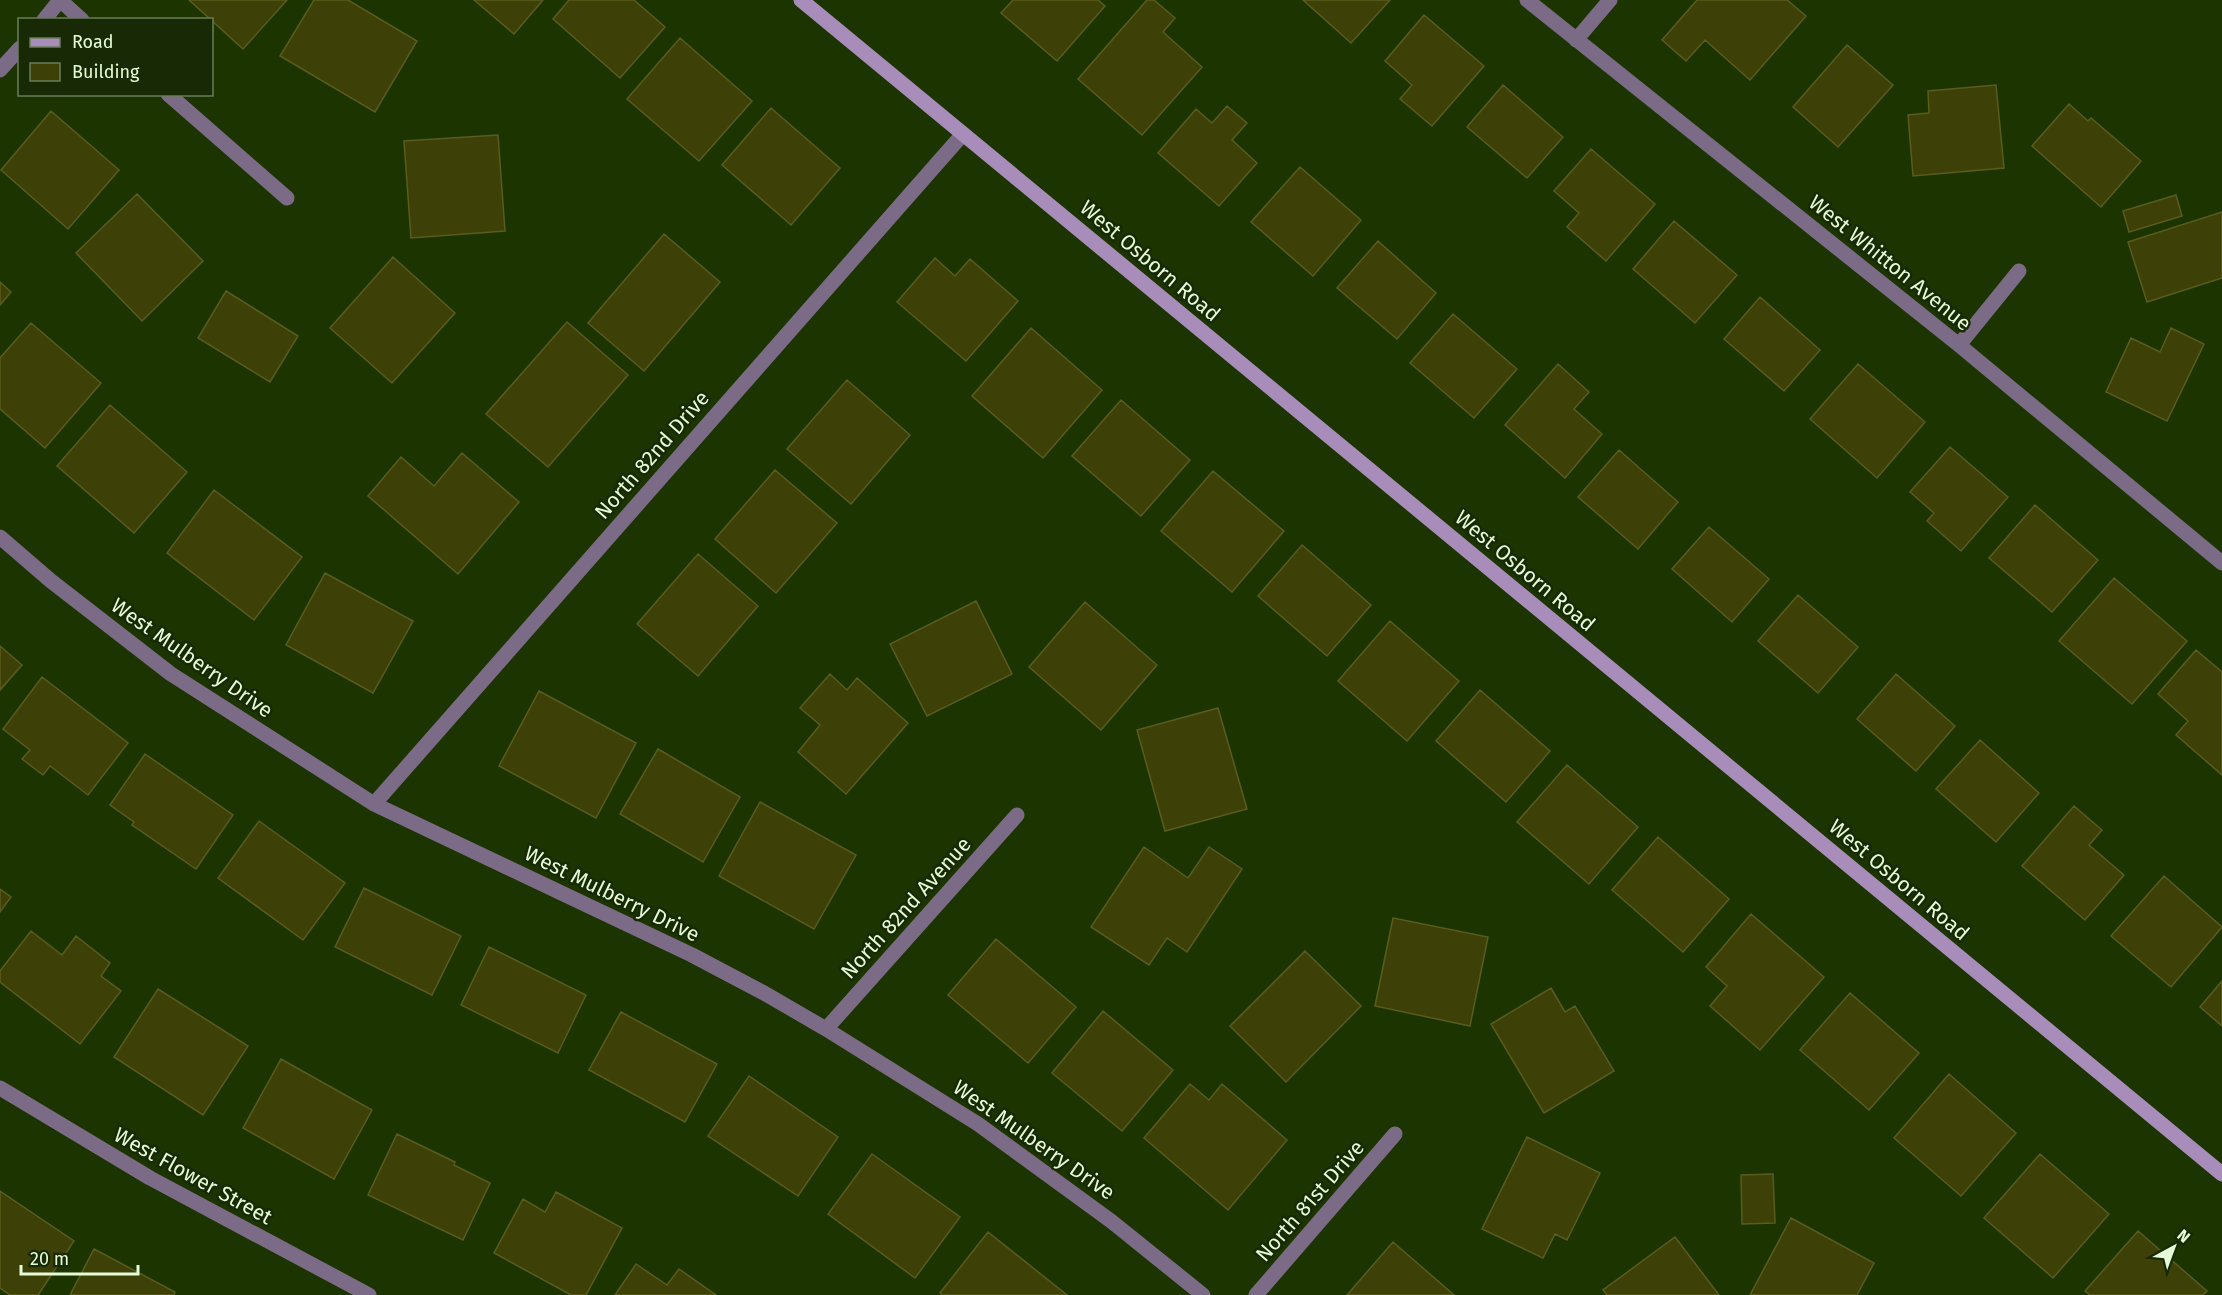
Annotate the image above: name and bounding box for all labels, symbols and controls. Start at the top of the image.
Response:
legend [18,18,213,96]
text: Road [72,31,114,53]
text: Building [72,61,140,83]
street label: West Whitton Avenue [1803,189,1977,337]
street label: West Osborn Road [1075,195,1225,327]
street label: North 82nd Drive [589,385,715,525]
street label: West Osborn Road [1450,505,1600,637]
street label: West Mulberry Drive [106,592,278,724]
street label: West Osborn Road [1824,814,1974,946]
street label: North 82nd Avenue [835,832,977,984]
street label: West Mulberry Drive [520,840,704,948]
street label: West Mulberry Drive [948,1074,1120,1206]
street label: West Flower Street [109,1122,277,1231]
street label: North 81st Drive [1250,1135,1370,1267]
north arrow [2144,1217,2204,1277]
text: N [2173,1225,2194,1247]
scale bar [21,1238,138,1276]
text: 20 m [30,1248,69,1270]

